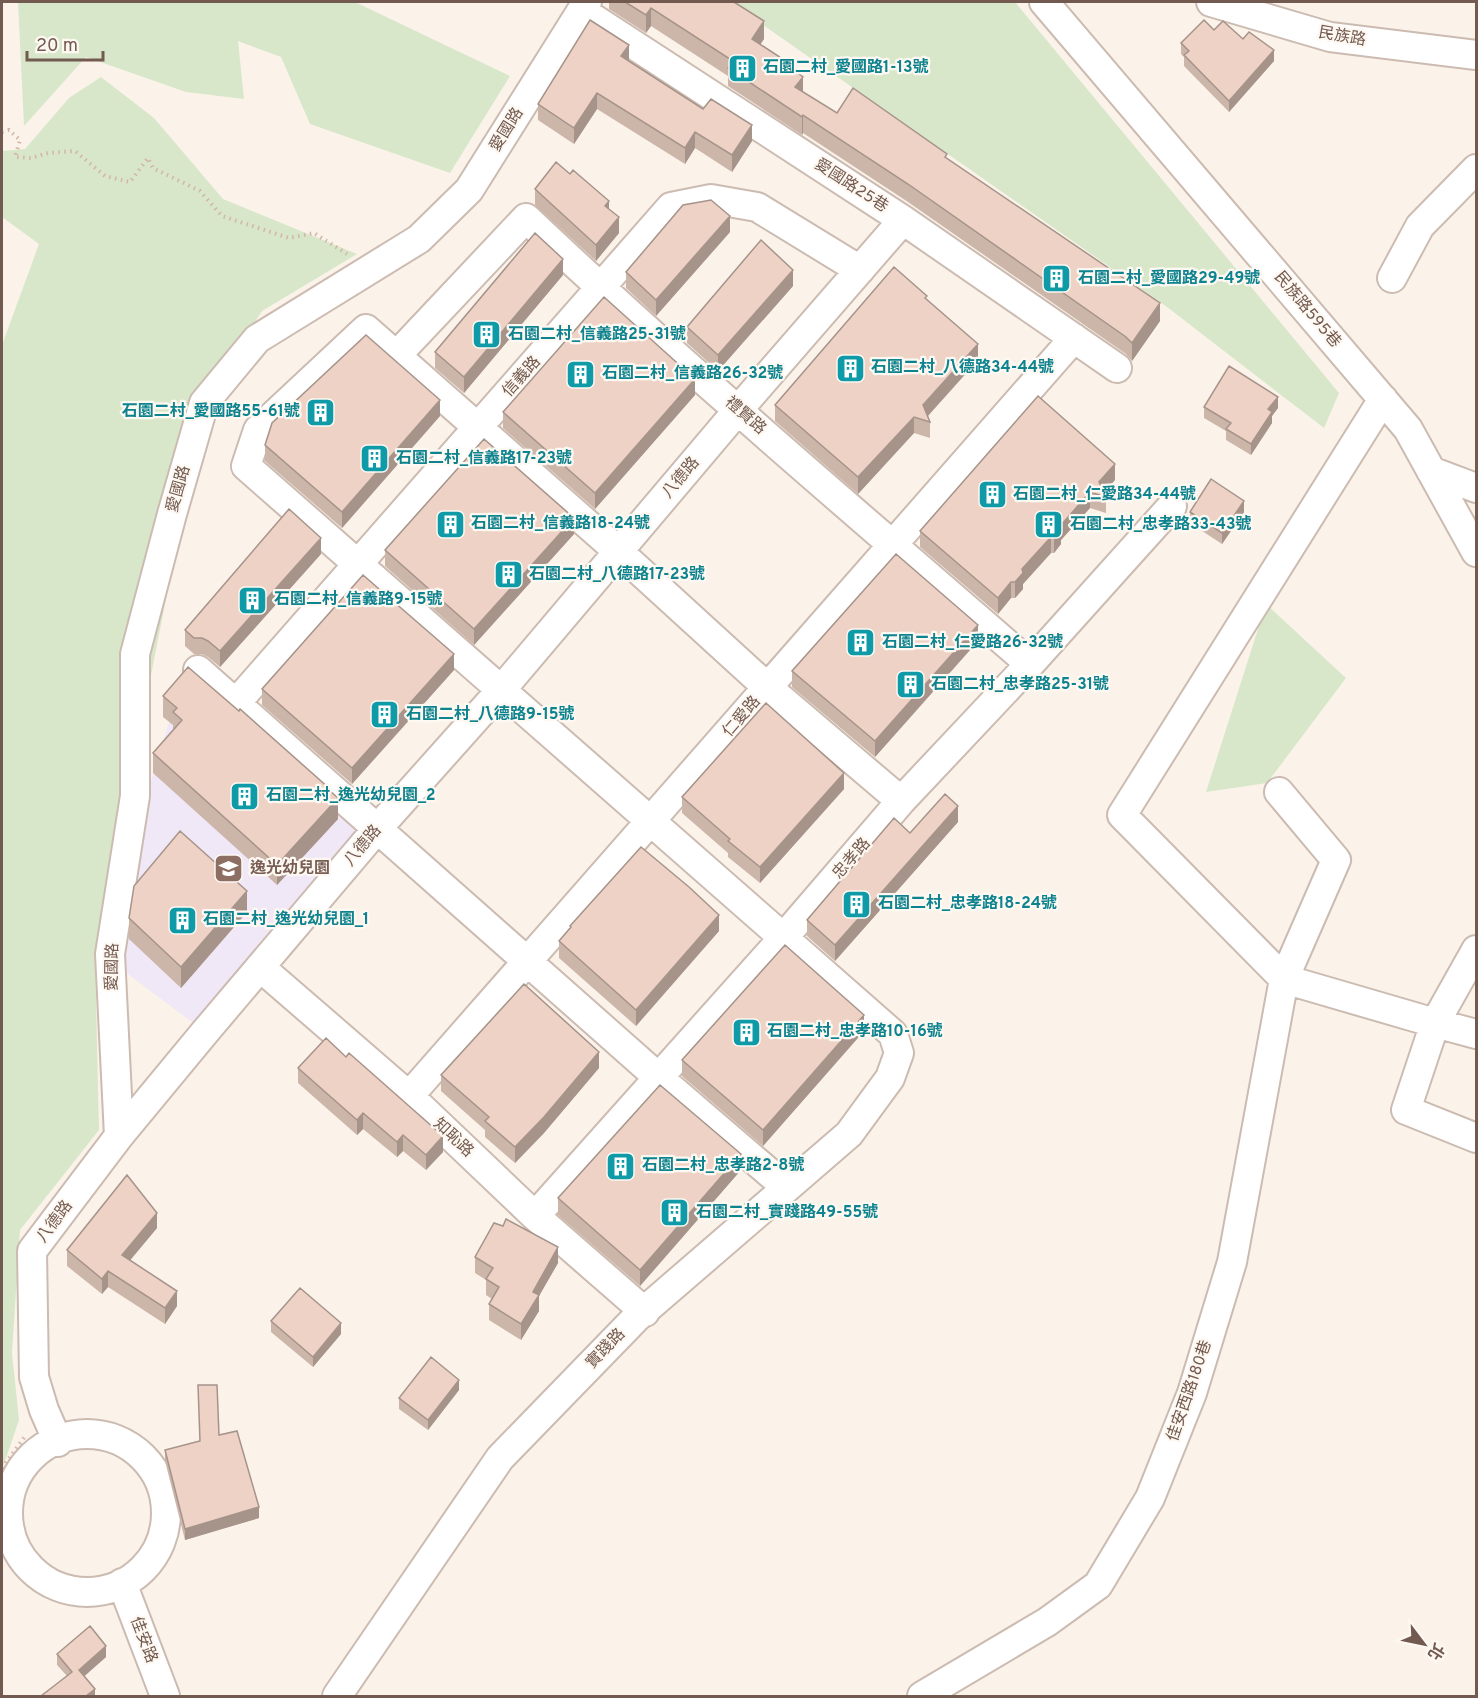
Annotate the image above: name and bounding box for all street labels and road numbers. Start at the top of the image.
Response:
street label: 民族路 [1317,23,1367,51]
street label: 愛國路 [486,104,528,156]
street label: 愛國路25巷 [810,155,892,217]
street label: 民族路595巷 [1269,268,1345,352]
street label: 信義路 [499,352,545,402]
street label: 禮賢路 [720,393,770,439]
street label: 八德路 [658,453,704,503]
street label: 愛國路 [163,463,195,515]
street label: 仁愛路 [719,692,765,742]
street label: 八德路 [340,821,386,871]
street label: 忠孝路 [829,834,875,884]
street label: 愛國路 [103,943,123,991]
street label: 知恥路 [429,1114,477,1162]
street label: 八德路 [33,1197,77,1247]
street label: 實踐路 [582,1325,630,1373]
street label: 佳安西路180巷 [1163,1338,1217,1444]
street label: 佳安路 [125,1614,161,1666]

